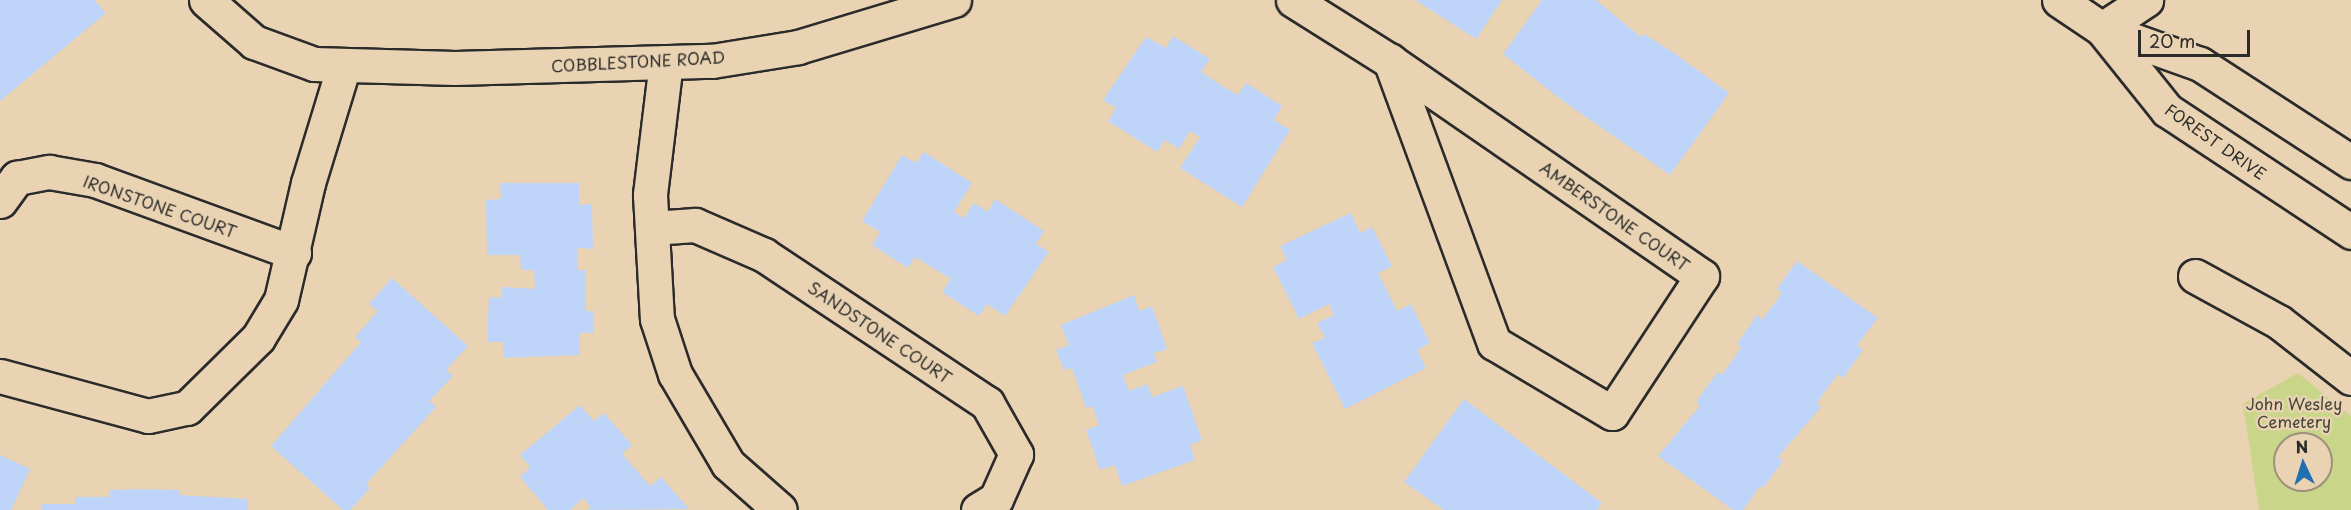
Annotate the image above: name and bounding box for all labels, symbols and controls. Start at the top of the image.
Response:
scale bar [2141,18,2254,56]
text: 20 m [2149,27,2195,54]
street label: COBBLESTONE ROAD [550,47,726,75]
street label: FOREST DRIVE [2162,99,2270,183]
street label: AMBERSTONE COURT [1537,157,1693,275]
street label: IRONSTONE COURT [81,171,239,241]
street label: SANDSTONE COURT [805,277,955,387]
park label: John Wesley Cemetery [2245,393,2343,431]
north arrow [2273,432,2333,492]
text: N [2295,434,2309,458]

